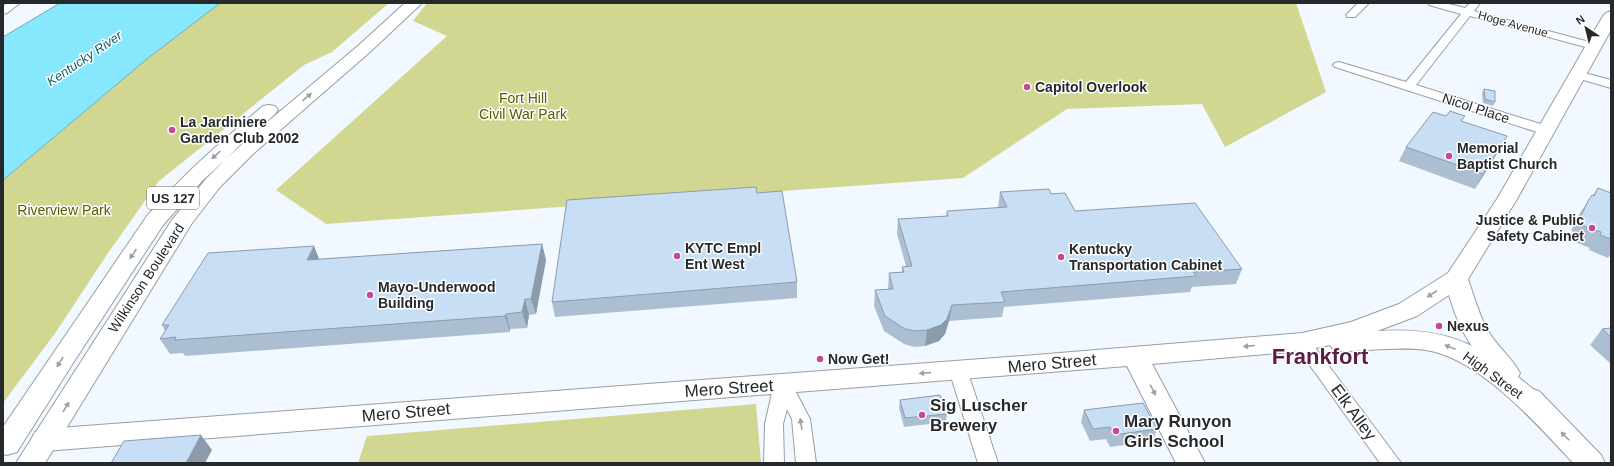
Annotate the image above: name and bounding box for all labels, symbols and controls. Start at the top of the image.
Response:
street label: Hoge Avenue [1476,8,1550,40]
north arrow [1566,8,1606,48]
text: N [1574,13,1587,27]
water label: Kentucky River [44,27,125,89]
place label: Capitol Overlook [1035,79,1147,95]
marker: Capitol Overlook [1022,82,1032,92]
park label: Fort Hill Civil War Park [479,90,568,122]
street label: Nicol Place [1440,90,1512,126]
one-way arrow [302,93,313,102]
place label: La Jardiniere Garden Club 2002 [180,114,299,146]
marker: La Jardiniere Garden Club 2002 [167,125,177,135]
place label: Memorial Baptist Church [1457,140,1557,172]
one-way arrow [211,150,221,160]
marker: Memorial Baptist Church [1444,151,1454,161]
road number: US 127 [147,187,199,209]
park label: Riverview Park [17,202,112,218]
place label: Justice & Public Safety Cabinet [1476,212,1584,244]
street label: Wilkinson Boulevard [105,220,187,336]
marker: Justice & Public Safety Cabinet [1587,223,1597,233]
place label: KYTC Empl Ent West [685,240,761,272]
place label: Kentucky Transportation Cabinet [1069,241,1223,273]
one-way arrow [129,249,137,259]
marker: KYTC Empl Ent West [672,251,682,261]
marker: Kentucky Transportation Cabinet [1056,252,1066,262]
place label: Mayo-Underwood Building [378,279,495,311]
marker: Mayo-Underwood Building [365,290,375,300]
one-way arrow [1427,290,1437,298]
place label: Nexus [1447,318,1489,334]
marker: Nexus [1434,321,1444,331]
one-way arrow [1243,343,1255,349]
district label: Frankfort [1272,344,1369,369]
one-way arrow [1443,344,1455,350]
street label: High Street [1460,348,1526,402]
street label: Mero Street [1007,350,1097,377]
place label: Now Get! [828,351,889,367]
marker: Now Get! [815,354,825,364]
one-way arrow [56,357,64,367]
one-way arrow [919,369,931,376]
street label: Mero Street [684,376,774,401]
street label: Elk Alley [1327,381,1380,444]
one-way arrow [1150,384,1156,396]
place label: Sig Luscher Brewery [930,396,1028,435]
street label: Mero Street [361,399,451,426]
one-way arrow [62,401,69,413]
marker: Sig Luscher Brewery [917,410,927,420]
place label: Mary Runyon Girls School [1124,412,1232,451]
one-way arrow [798,418,804,430]
marker: Mary Runyon Girls School [1111,426,1121,436]
one-way arrow [1560,431,1570,441]

